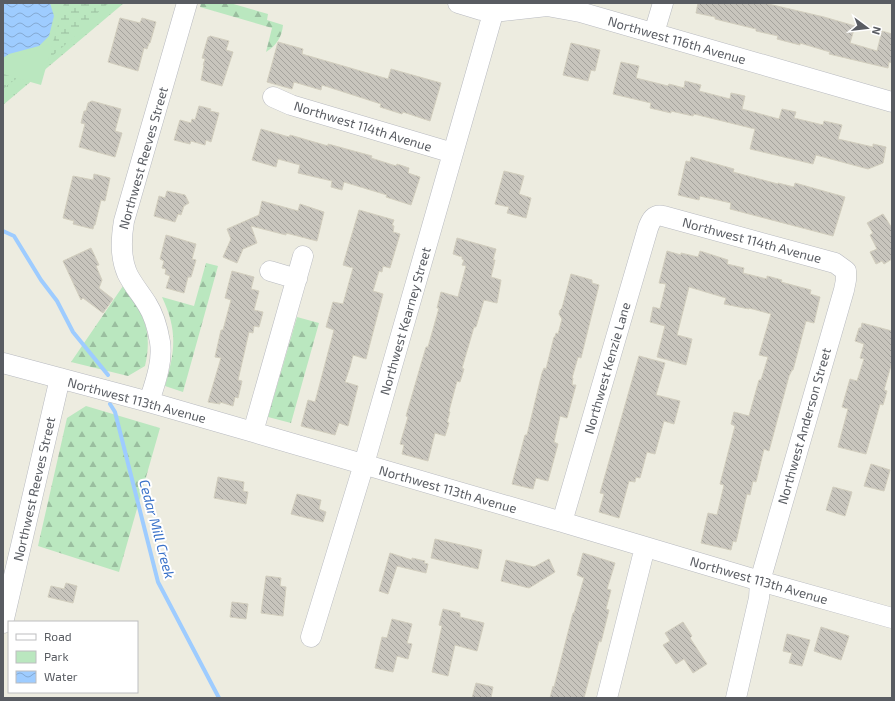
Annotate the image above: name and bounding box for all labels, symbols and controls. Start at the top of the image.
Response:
north arrow [847,8,887,48]
street label: Northwest 116th Avenue [606,13,748,67]
text: N [870,25,884,36]
street label: Northwest Reeves Street [115,85,171,231]
street label: Northwest 114th Avenue [292,97,434,155]
street label: Northwest 114th Avenue [681,214,823,266]
street label: Northwest Kearney Street [376,245,434,397]
street label: Northwest Kenzie Lane [580,300,634,436]
street label: Northwest Anderson Street [774,346,834,506]
street label: Northwest 113th Avenue [66,374,208,426]
street label: Northwest Reeves Street [10,415,58,563]
street label: Northwest 113th Avenue [377,462,519,516]
water label: Cedar Mill Creek [136,477,179,580]
street label: Northwest 113th Avenue [688,553,830,607]
legend [8,621,138,693]
text: Road [44,629,72,643]
text: Park [44,649,69,663]
text: Water [44,669,78,683]

